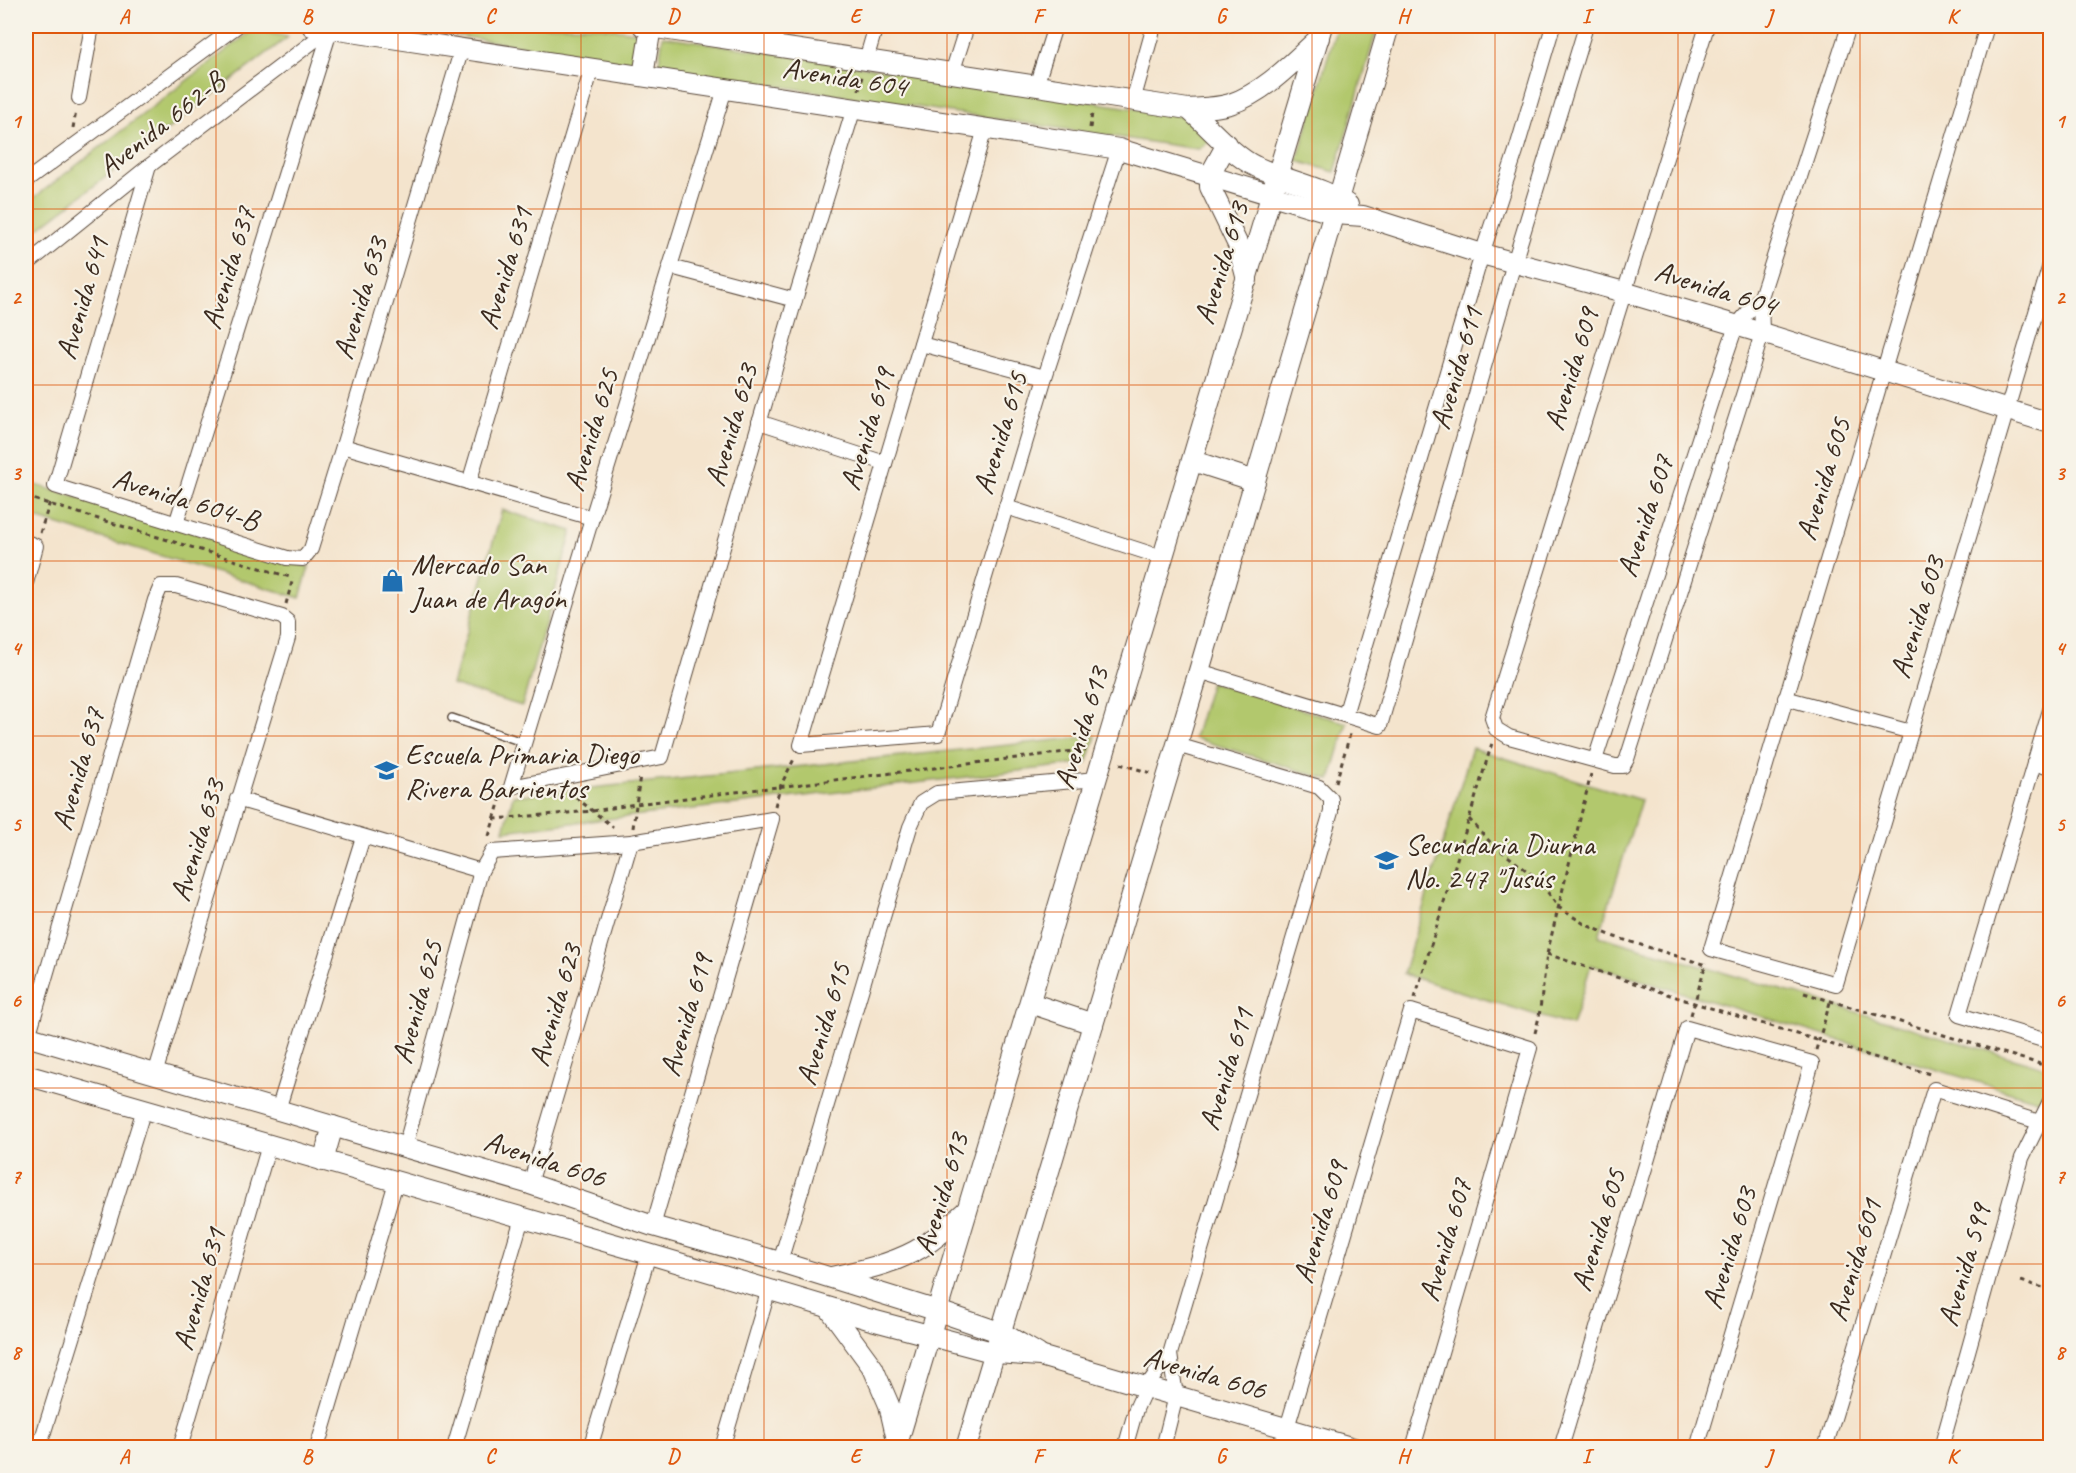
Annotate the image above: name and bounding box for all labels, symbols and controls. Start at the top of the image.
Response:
text: A [119,4,131,29]
text: B [302,4,314,29]
text: C [485,4,497,29]
text: D [667,4,681,29]
text: E [850,4,864,29]
text: F [1033,4,1047,29]
text: G [1216,4,1229,29]
text: H [1397,4,1412,29]
text: I [1582,4,1595,29]
text: J [1764,4,1776,29]
text: K [1947,4,1961,29]
street label: Avenida 604 [780,48,912,106]
street label: Avenida 662-B [90,61,234,185]
text: 1 [12,109,23,134]
text: 1 [2056,109,2067,134]
street label: Avenida 613 [1184,195,1258,329]
street label: Avenida 637 [191,201,265,334]
street label: Avenida 631 [468,201,542,334]
street label: Avenida 633 [323,230,397,364]
street label: Avenida 641 [46,231,118,364]
street label: Avenida 604 [1650,251,1784,325]
text: 2 [12,285,23,310]
text: 2 [2056,285,2067,310]
street label: Avenida 611 [1420,301,1492,434]
street label: Avenida 609 [1534,301,1608,435]
street label: Avenida 623 [695,357,767,491]
street label: Avenida 619 [830,361,904,495]
street label: Avenida 625 [554,363,628,496]
street label: Avenida 615 [963,366,1037,499]
street label: Avenida 605 [1786,412,1860,545]
street label: Avenida 607 [1608,449,1683,582]
street label: Avenida 604-B [108,459,266,540]
text: 3 [12,461,23,486]
text: 3 [2056,461,2067,486]
place label: Mercado San Juan de Aragón [409,545,567,617]
street label: Avenida 603 [1880,549,1954,683]
shop icon: Mercado San Juan de Aragón [380,568,406,594]
text: 4 [12,636,24,661]
text: 4 [2056,636,2068,661]
street label: Avenida 613 [1044,660,1118,794]
street label: Avenida 637 [42,702,114,835]
place label: Escuela Primaria Diego Rivera Barrientos [405,735,640,807]
school or university icon: Escuela Primaria Diego Rivera Barrientos [374,758,400,784]
street label: Avenida 633 [160,772,234,906]
text: 5 [12,812,23,837]
text: 5 [2056,812,2067,837]
place label: Secundaria Diurna No. 247 "Jusús [1405,825,1596,897]
school or university icon: Secundaria Diurna No. 247 "Jusús [1374,848,1400,874]
street label: Avenida 625 [382,935,452,1068]
street label: Avenida 623 [519,937,591,1071]
street label: Avenida 619 [650,947,722,1081]
street label: Avenida 615 [786,957,860,1090]
text: 6 [11,988,22,1013]
text: 6 [2055,988,2066,1013]
street label: Avenida 611 [1189,1002,1263,1135]
street label: Avenida 606 [479,1122,612,1197]
street label: Avenida 613 [904,1126,978,1260]
street label: Avenida 609 [1283,1154,1357,1288]
street label: Avenida 605 [1561,1163,1635,1296]
text: 7 [12,1164,23,1189]
text: 7 [2056,1164,2067,1189]
street label: Avenida 607 [1409,1173,1481,1306]
street label: Avenida 603 [1692,1180,1766,1314]
street label: Avenida 601 [1817,1193,1891,1326]
street label: Avenida 599 [1928,1197,2000,1331]
street label: Avenida 631 [163,1222,235,1355]
street label: Avenida 606 [1139,1337,1272,1409]
text: 8 [12,1340,24,1365]
text: 8 [2056,1340,2068,1365]
text: A [119,1444,131,1469]
text: B [302,1444,314,1469]
text: C [485,1444,497,1469]
text: D [667,1444,681,1469]
text: E [850,1444,864,1469]
text: F [1033,1444,1047,1469]
text: G [1216,1444,1229,1469]
text: H [1397,1444,1412,1469]
text: I [1582,1444,1595,1469]
text: J [1764,1444,1776,1469]
text: K [1947,1444,1961,1469]

